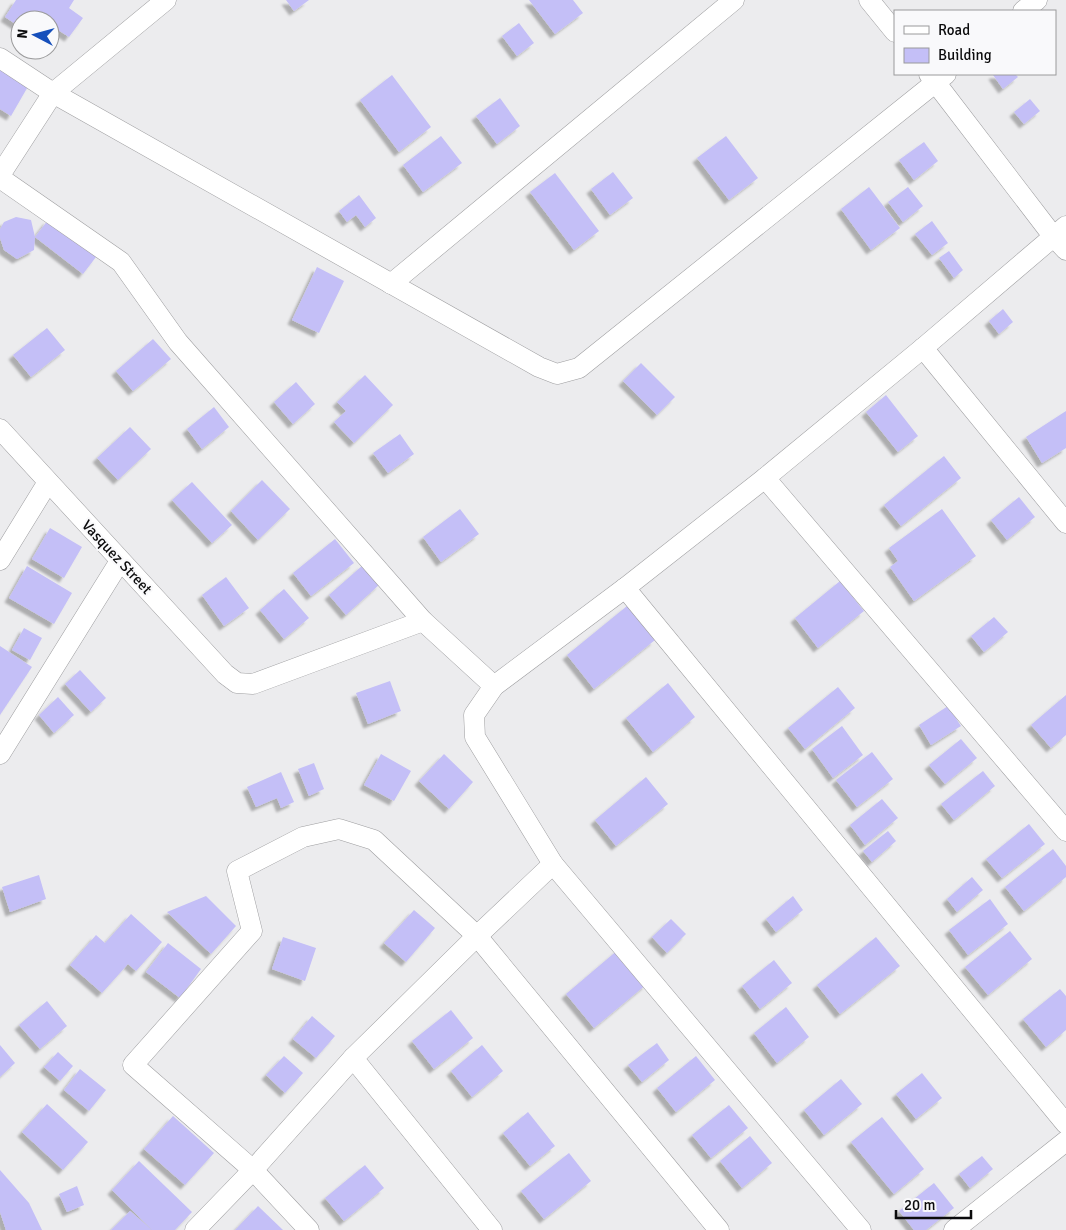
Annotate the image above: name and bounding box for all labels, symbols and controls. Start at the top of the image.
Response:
north arrow [10,10,60,60]
legend [894,10,1056,75]
text: Road [938,21,970,39]
text: N [14,28,32,39]
text: Building [938,46,992,64]
street label: Vasquez Street [78,516,156,598]
scale bar [896,1188,971,1220]
text: 20 m [904,1196,935,1214]

